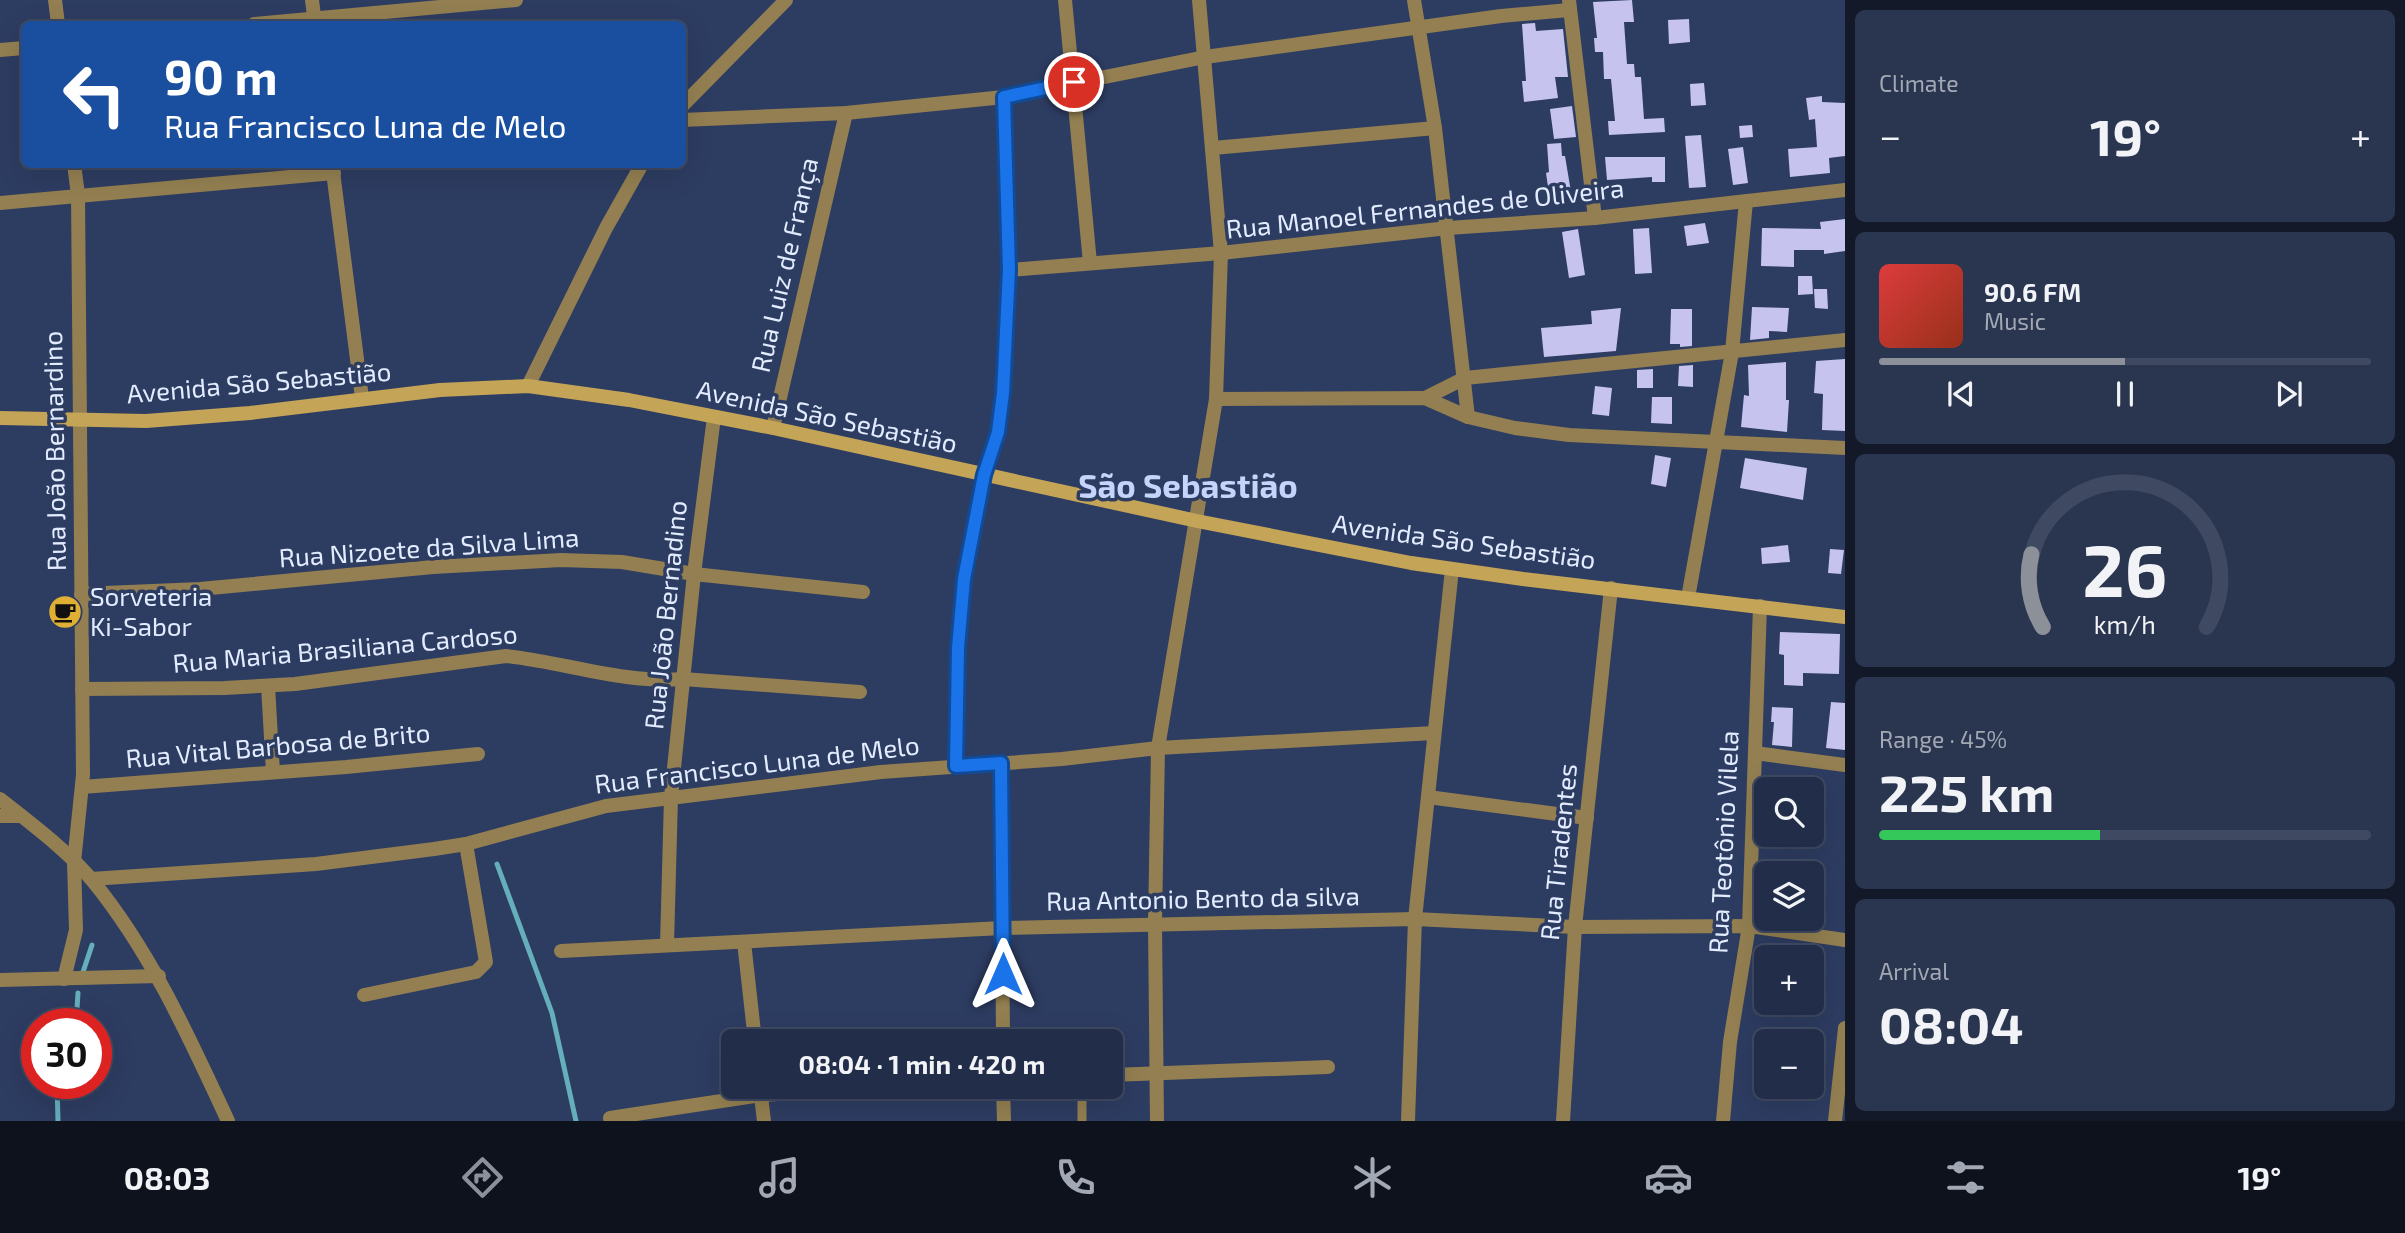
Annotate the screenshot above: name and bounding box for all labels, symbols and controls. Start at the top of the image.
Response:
text: 90 m [164,46,278,105]
icon: left [49,49,140,140]
pin [1044,52,1104,112]
icon: arrive [1055,63,1093,101]
text: Climate [1879,69,1959,97]
text: 19° [2090,104,2161,166]
text: Rua Francisco Luna de Melo [164,106,567,144]
text: − [1879,112,1901,158]
text: + [2350,112,2371,158]
street label: Rua Luiz de França [744,154,825,376]
street label: Rua Manoel Fernandes de Oliveira [1224,171,1625,244]
text: 90.6 FM [1984,276,2081,307]
text: Music [1984,307,2046,335]
street label: Rua João Bernardino [36,331,71,571]
street label: Avenida São Sebastião [125,354,392,409]
street label: Avenida São Sebastião [694,373,960,458]
icon: previous [1942,375,1980,413]
icon: pause [2106,375,2144,413]
icon: next [2270,375,2308,413]
district label: São Sebastião [1078,465,1298,505]
street label: Rua João Bernadino [637,499,692,731]
street label: Avenida São Sebastião [1331,507,1598,574]
street label: Rua Nizoete da Silva Lima [278,521,580,572]
text: 26 [2082,524,2168,612]
place label: Sorveteria Ki-Sabor [90,580,212,641]
cafe icon: Sorveteria Ki-Sabor [46,593,84,631]
text: km/h [2094,608,2156,638]
street label: Rua Maria Brasiliana Cardoso [171,617,519,678]
street label: Rua Vital Barbosa de Brito [124,716,431,773]
text: Range · 45% [1879,725,2007,753]
street label: Rua Francisco Luna de Melo [593,728,921,799]
street label: Rua Teotônio Vilela [1701,730,1744,954]
text: 225 km [1879,760,2054,822]
street label: Rua Tiradentes [1533,762,1582,942]
map controls [1754,777,1824,1099]
button: search [1754,777,1824,847]
button: layers [1754,861,1824,931]
street label: Rua Antonio Bento da silva [1046,879,1360,916]
position arrow [966,937,1040,1011]
button: + [1754,945,1824,1015]
text: Arrival [1879,957,1949,985]
text: 08:04 [1879,992,2024,1054]
speed limit sign: 30 [21,1008,112,1099]
button: − [1754,1029,1824,1099]
text: 08:04 · 1 min · 420 m [799,1048,1045,1079]
icon: directions [458,1153,507,1202]
icon: music [755,1153,804,1202]
icon: phone [1051,1153,1100,1202]
icon: climate [1348,1153,1397,1202]
icon: car [1644,1153,1693,1202]
icon: filters [1941,1153,1990,1202]
text: 08:03 [124,1158,210,1196]
text: 19° [2237,1158,2281,1196]

